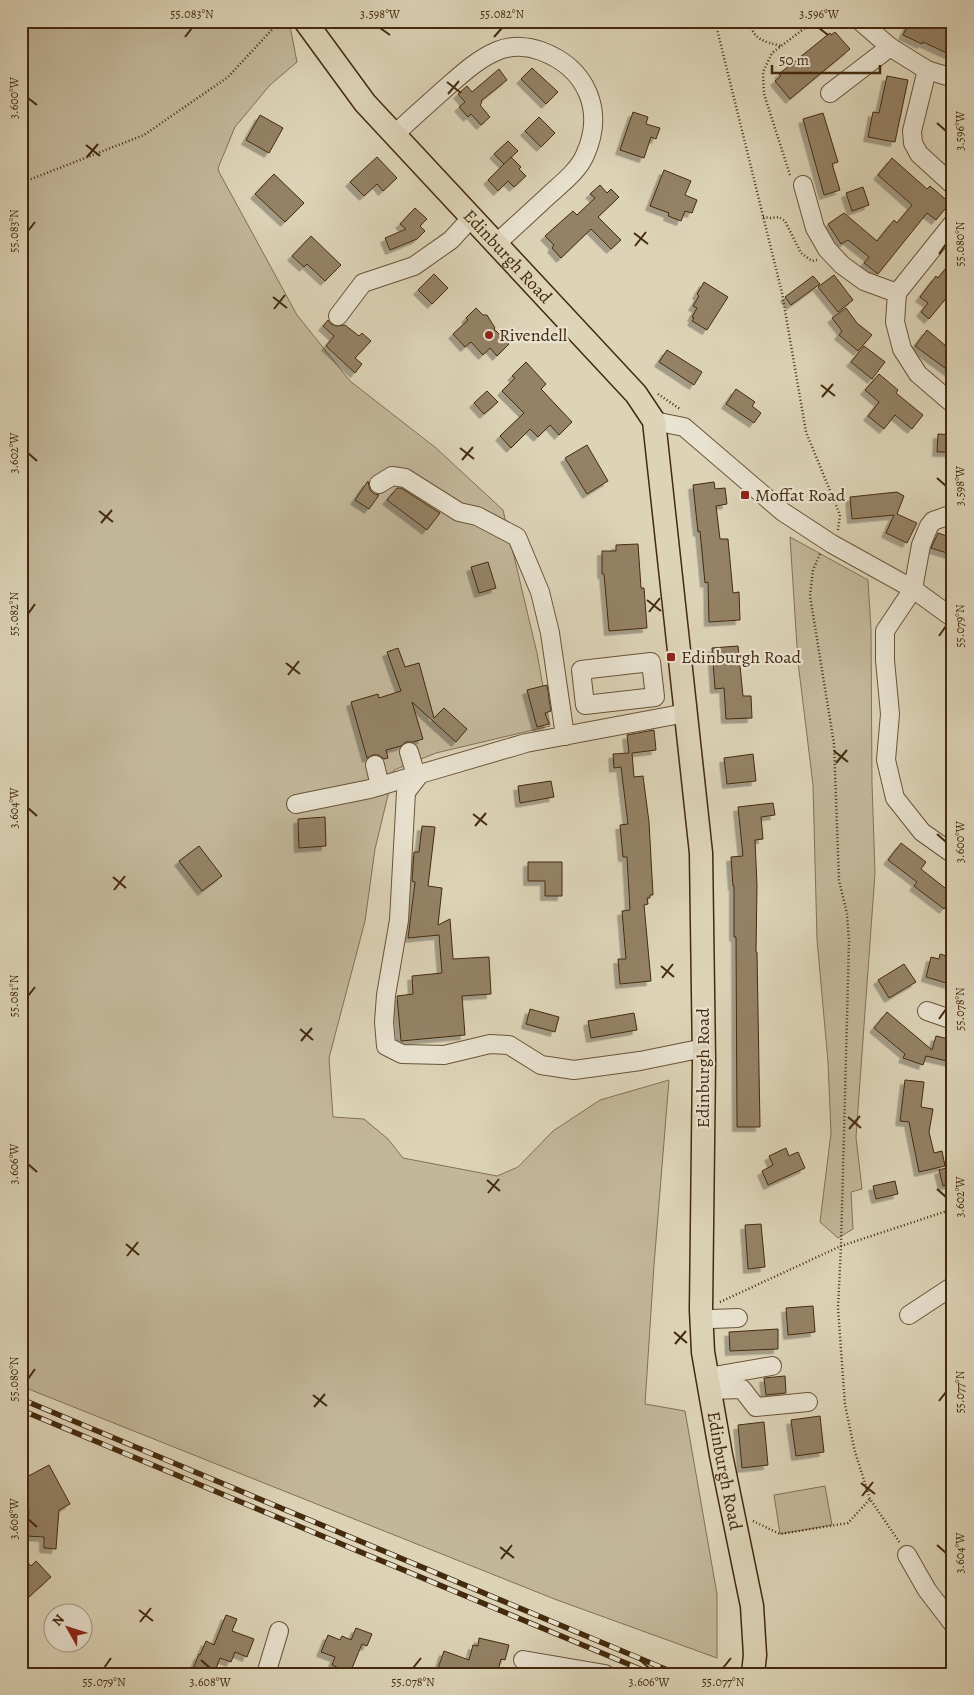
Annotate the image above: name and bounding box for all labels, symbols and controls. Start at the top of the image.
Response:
text: 55.083°N [170,6,214,22]
text: 3.598°W [360,6,401,22]
text: 55.082°N [480,6,524,22]
text: 3.596°W [799,6,840,22]
scale bar [772,42,879,74]
text: 50 m [779,50,809,70]
text: 3.600°W [6,76,22,119]
text: 3.596°W [952,110,968,151]
street label: Edinburgh Road [458,204,558,309]
text: 55.083°N [6,209,22,253]
text: 55.080°N [952,221,968,266]
place label: Rivendell [499,323,568,347]
marker: Rivendell [483,329,495,341]
text: 3.602°W [6,432,22,474]
text: 3.598°W [952,465,968,506]
place label: Moffat Road [755,483,846,507]
marker: Moffat Road [739,489,751,501]
text: 55.082°N [6,592,22,636]
text: 55.079°N [952,604,968,648]
place label: Edinburgh Road [681,645,802,669]
marker: Edinburgh Road [665,651,677,663]
text: 3.604°W [6,787,22,828]
text: 3.600°W [952,820,968,863]
text: 55.081°N [6,974,22,1017]
text: 55.078°N [952,987,968,1031]
street label: Edinburgh Road [691,1008,715,1128]
text: 3.606°W [6,1143,22,1184]
text: 3.602°W [952,1176,968,1218]
text: 55.080°N [6,1356,22,1401]
text: 55.077°N [952,1370,968,1413]
street label: Edinburgh Road [702,1410,748,1532]
text: 3.608°W [6,1498,22,1540]
text: 3.604°W [952,1532,968,1573]
north arrow [42,1602,92,1652]
text: N [48,1610,69,1630]
text: 55.079°N [82,1674,126,1690]
text: 3.608°W [189,1674,231,1690]
text: 55.078°N [391,1674,435,1690]
text: 3.606°W [629,1674,670,1690]
text: 55.077°N [702,1674,745,1690]

